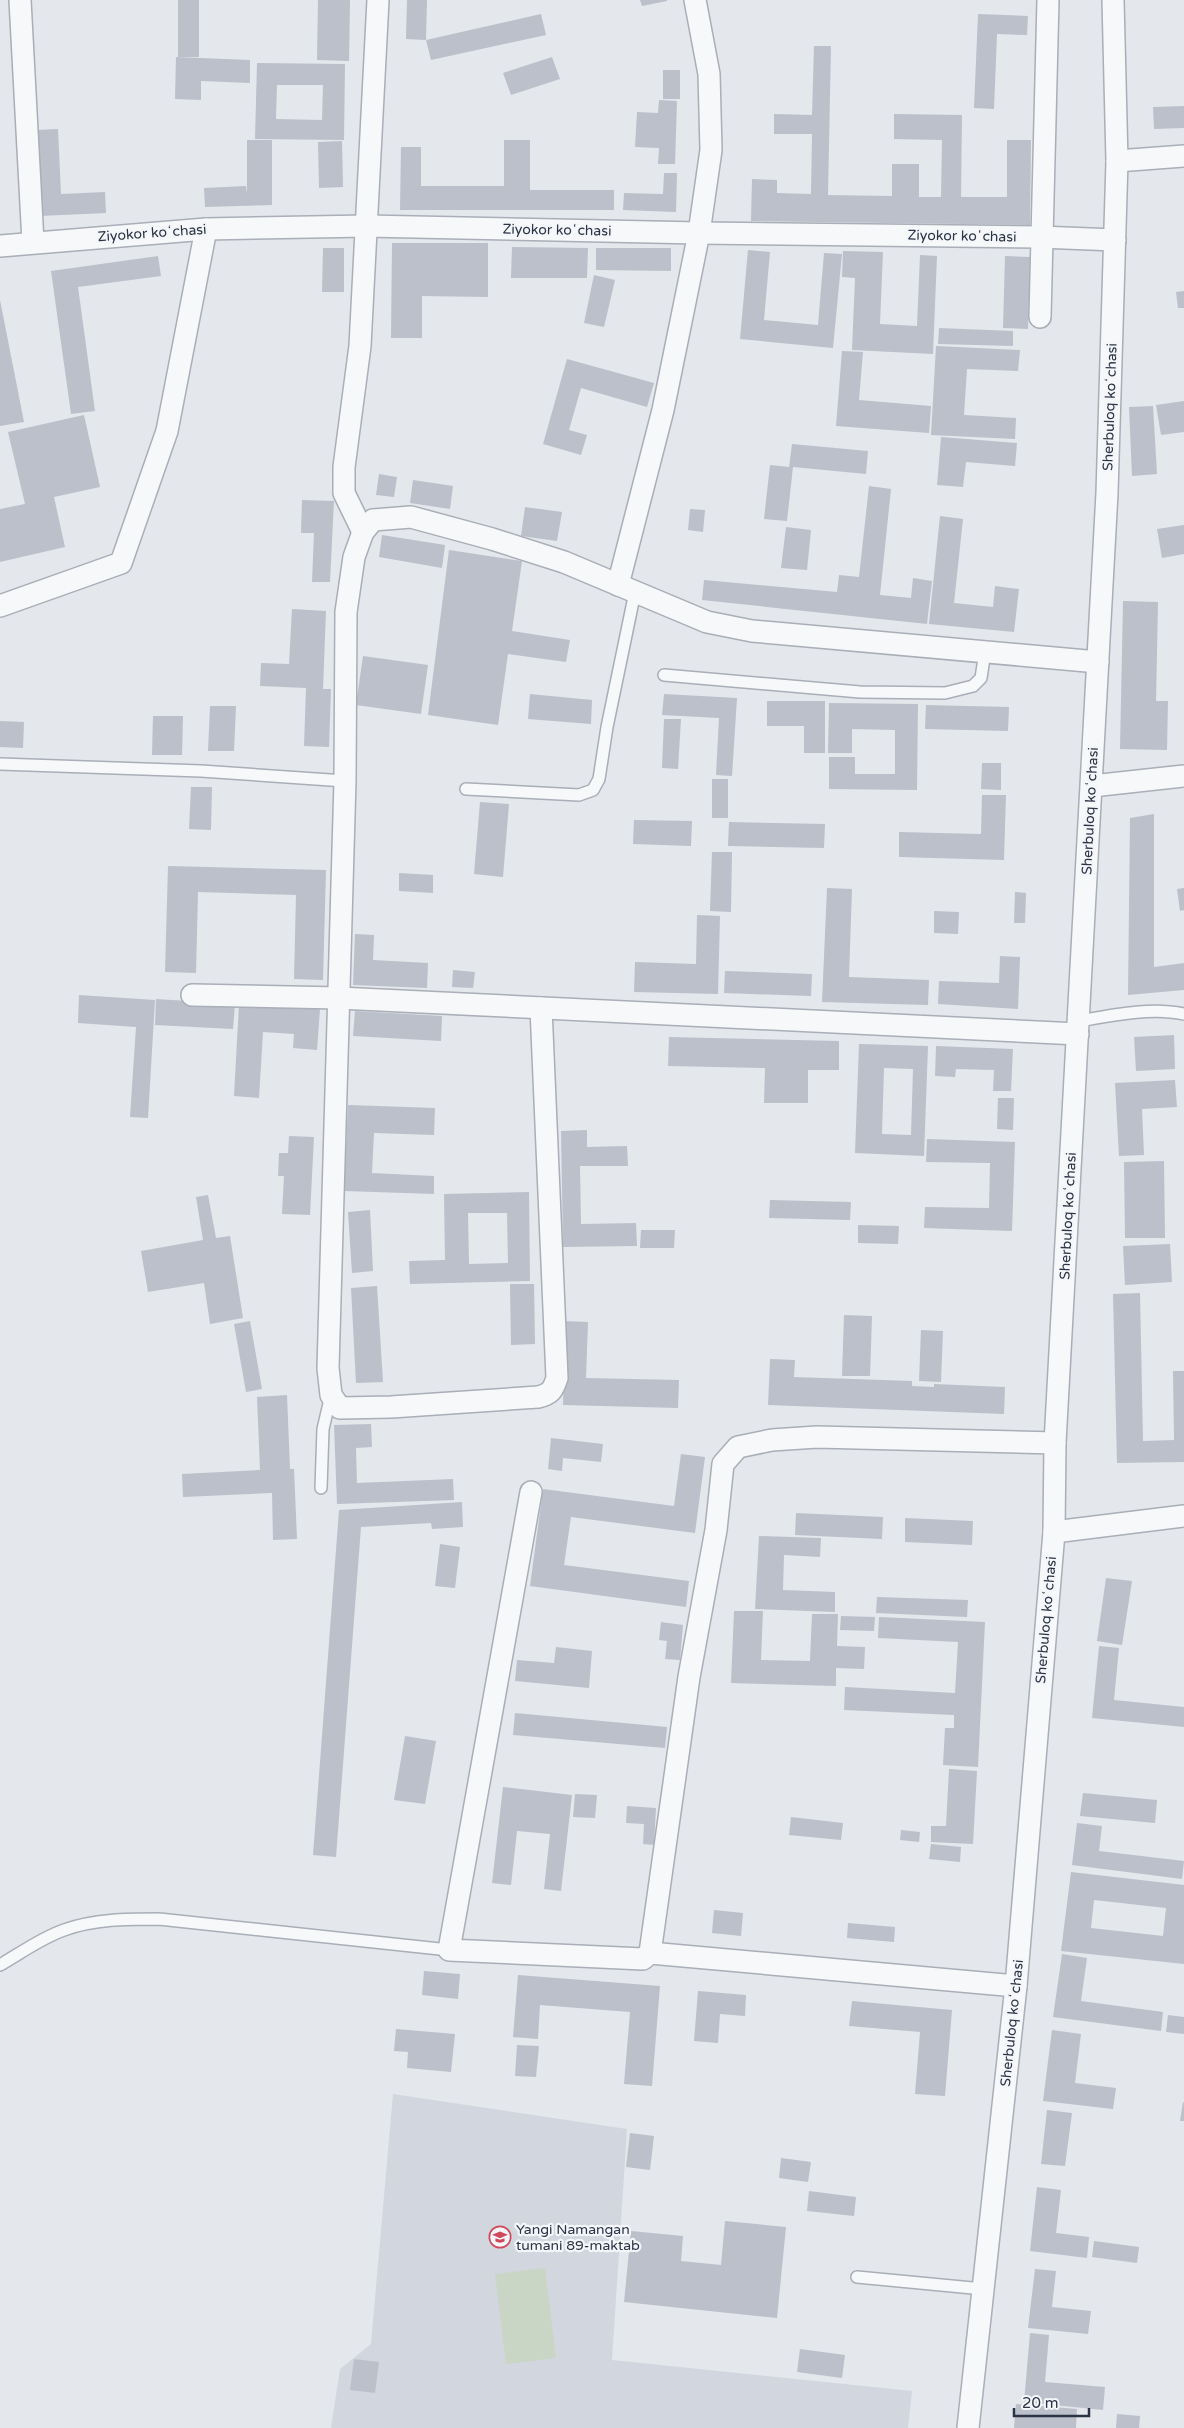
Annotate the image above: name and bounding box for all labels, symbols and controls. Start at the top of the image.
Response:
street label: Ziyokor koʻchasi [97,221,207,245]
street label: Ziyokor koʻchasi [502,221,612,239]
street label: Ziyokor koʻchasi [907,227,1017,245]
street label: Sherbuloq koʻchasi [1099,343,1121,471]
street label: Sherbuloq koʻchasi [1078,747,1102,875]
street label: Sherbuloq koʻchasi [1056,1152,1080,1280]
street label: Sherbuloq koʻchasi [1032,1556,1060,1684]
street label: Sherbuloq koʻchasi [997,1959,1027,2087]
place label: Yangi Namangan tumani 89-maktab [516,2221,640,2254]
school or university icon: Yangi Namangan tumani 89-maktab [488,2225,512,2249]
scale bar [1014,2386,1089,2418]
text: 20 m [1022,2394,1059,2412]

